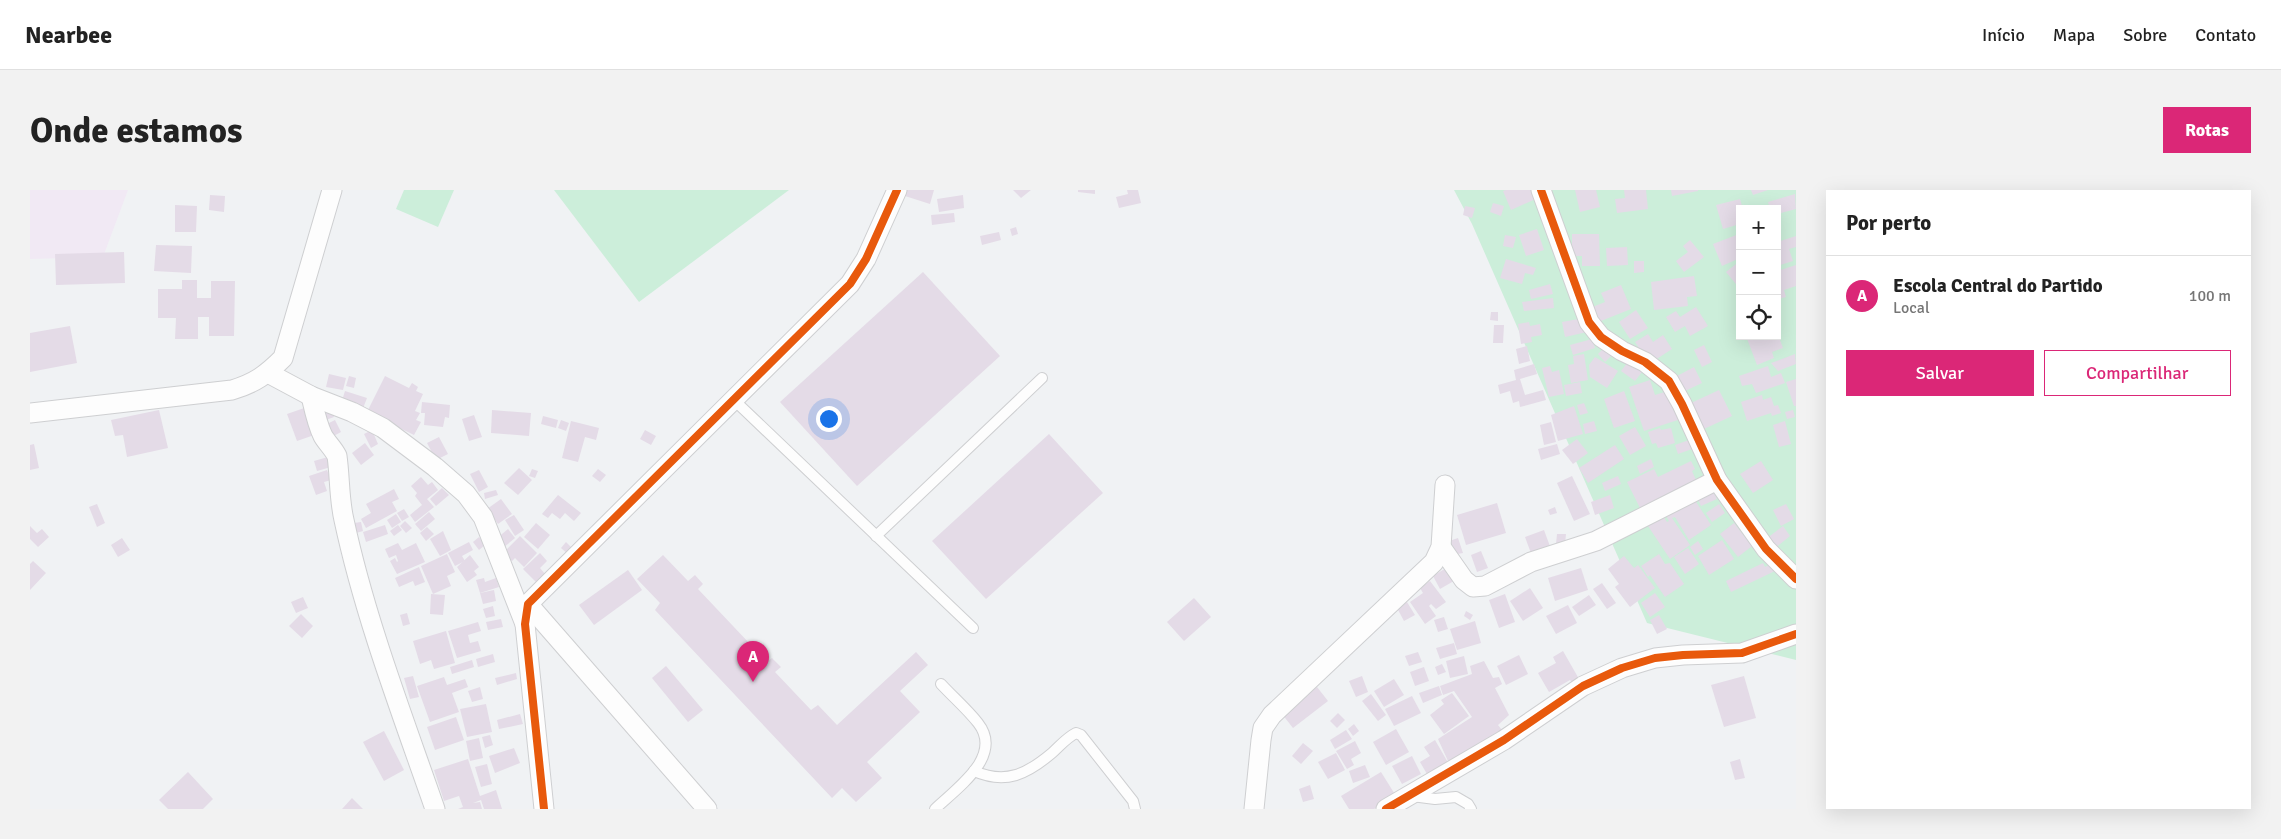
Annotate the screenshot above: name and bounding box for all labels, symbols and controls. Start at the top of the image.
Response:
text: Nearbee [25,20,112,50]
text: Início [1982,24,2025,46]
text: Mapa [2053,24,2095,46]
text: Sobre [2123,24,2167,46]
text: Contato [2195,24,2256,46]
button: Rotas [2163,107,2251,153]
text: Onde estamos [30,109,242,152]
map controls [1736,205,1781,340]
button: + [1736,205,1781,250]
text: Por perto [1846,210,1931,236]
button: − [1736,250,1781,295]
text: Escola Central do Partido [1893,274,2103,298]
text: A [1857,286,1867,306]
text: 100 m [2189,286,2231,306]
button: locate [1736,295,1781,340]
text: Local [1893,298,1930,318]
button: Salvar [1846,350,2034,396]
button: Compartilhar [2044,350,2231,396]
your location [816,406,842,432]
pin: A [737,641,769,682]

